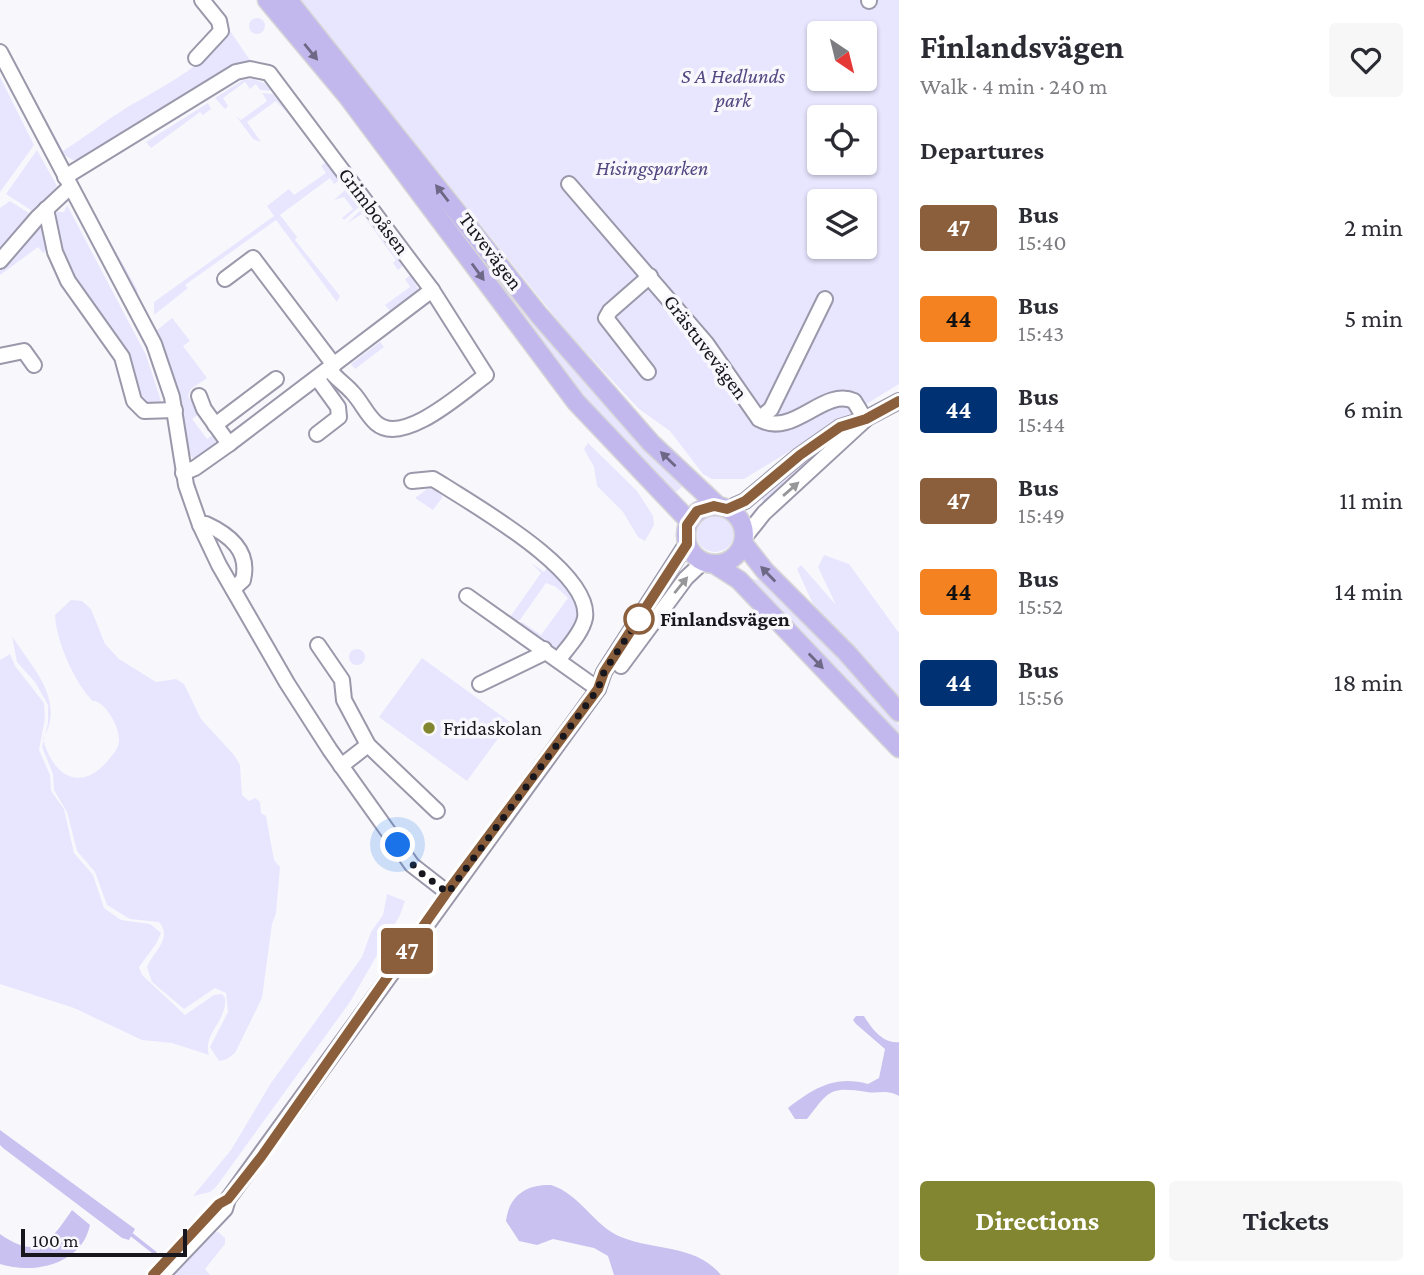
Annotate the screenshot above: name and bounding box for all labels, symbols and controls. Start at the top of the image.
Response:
north arrow [807,21,877,91]
map controls [807,21,877,259]
button: heart [1329,23,1403,97]
text: Finlandsvägen [920,28,1124,65]
one-way arrow [303,43,318,60]
park label: S A Hedlunds park [681,64,785,112]
text: Walk · 4 min · 240 m [920,73,1107,99]
button: locate [807,105,877,175]
text: Departures [920,136,1044,165]
park label: Hisingsparken [596,156,708,180]
street label: Grimboåsen [333,163,415,259]
one-way arrow [435,184,449,202]
button: layers [807,189,877,259]
text: Bus [1018,200,1059,229]
street label: Tuvevägen [454,207,528,295]
text: 2 min [1344,213,1403,242]
text: 47 [947,214,970,241]
text: 15:40 [1018,229,1067,255]
one-way arrow [471,263,485,281]
street label: Grästuvevägen [659,290,753,404]
text: Bus [1018,291,1059,320]
text: 5 min [1344,304,1403,333]
text: 44 [946,305,971,332]
text: 15:43 [1018,320,1064,346]
text: Bus [1018,382,1059,411]
text: 6 min [1343,395,1403,424]
text: 44 [946,396,971,423]
text: 15:44 [1018,411,1065,437]
one-way arrow [660,452,677,468]
text: Bus [1018,473,1059,502]
one-way arrow [782,481,800,497]
text: 11 min [1339,486,1403,515]
text: 47 [947,487,970,514]
text: 15:49 [1018,502,1065,528]
text: Bus [1018,564,1059,593]
one-way arrow [760,565,777,582]
one-way arrow [673,577,688,594]
text: 14 min [1335,577,1403,606]
text: 44 [946,578,971,605]
text: 15:52 [1018,593,1063,619]
marker: Finlandsvägen [624,604,654,634]
place label: Finlandsvägen [660,607,790,631]
one-way arrow [808,652,824,669]
text: Bus [1018,655,1059,684]
text: 18 min [1334,668,1403,697]
text: 44 [946,669,971,696]
text: 15:56 [1018,684,1064,710]
place label: Fridaskolan [443,716,542,740]
marker: Fridaskolan [421,720,437,736]
your location [380,827,415,862]
line badge: 47 [376,928,438,974]
text: 47 [395,937,419,964]
button: Directions [920,1181,1155,1261]
button: Tickets [1169,1181,1403,1261]
scale bar [21,1226,187,1258]
text: 100 m [32,1230,79,1251]

